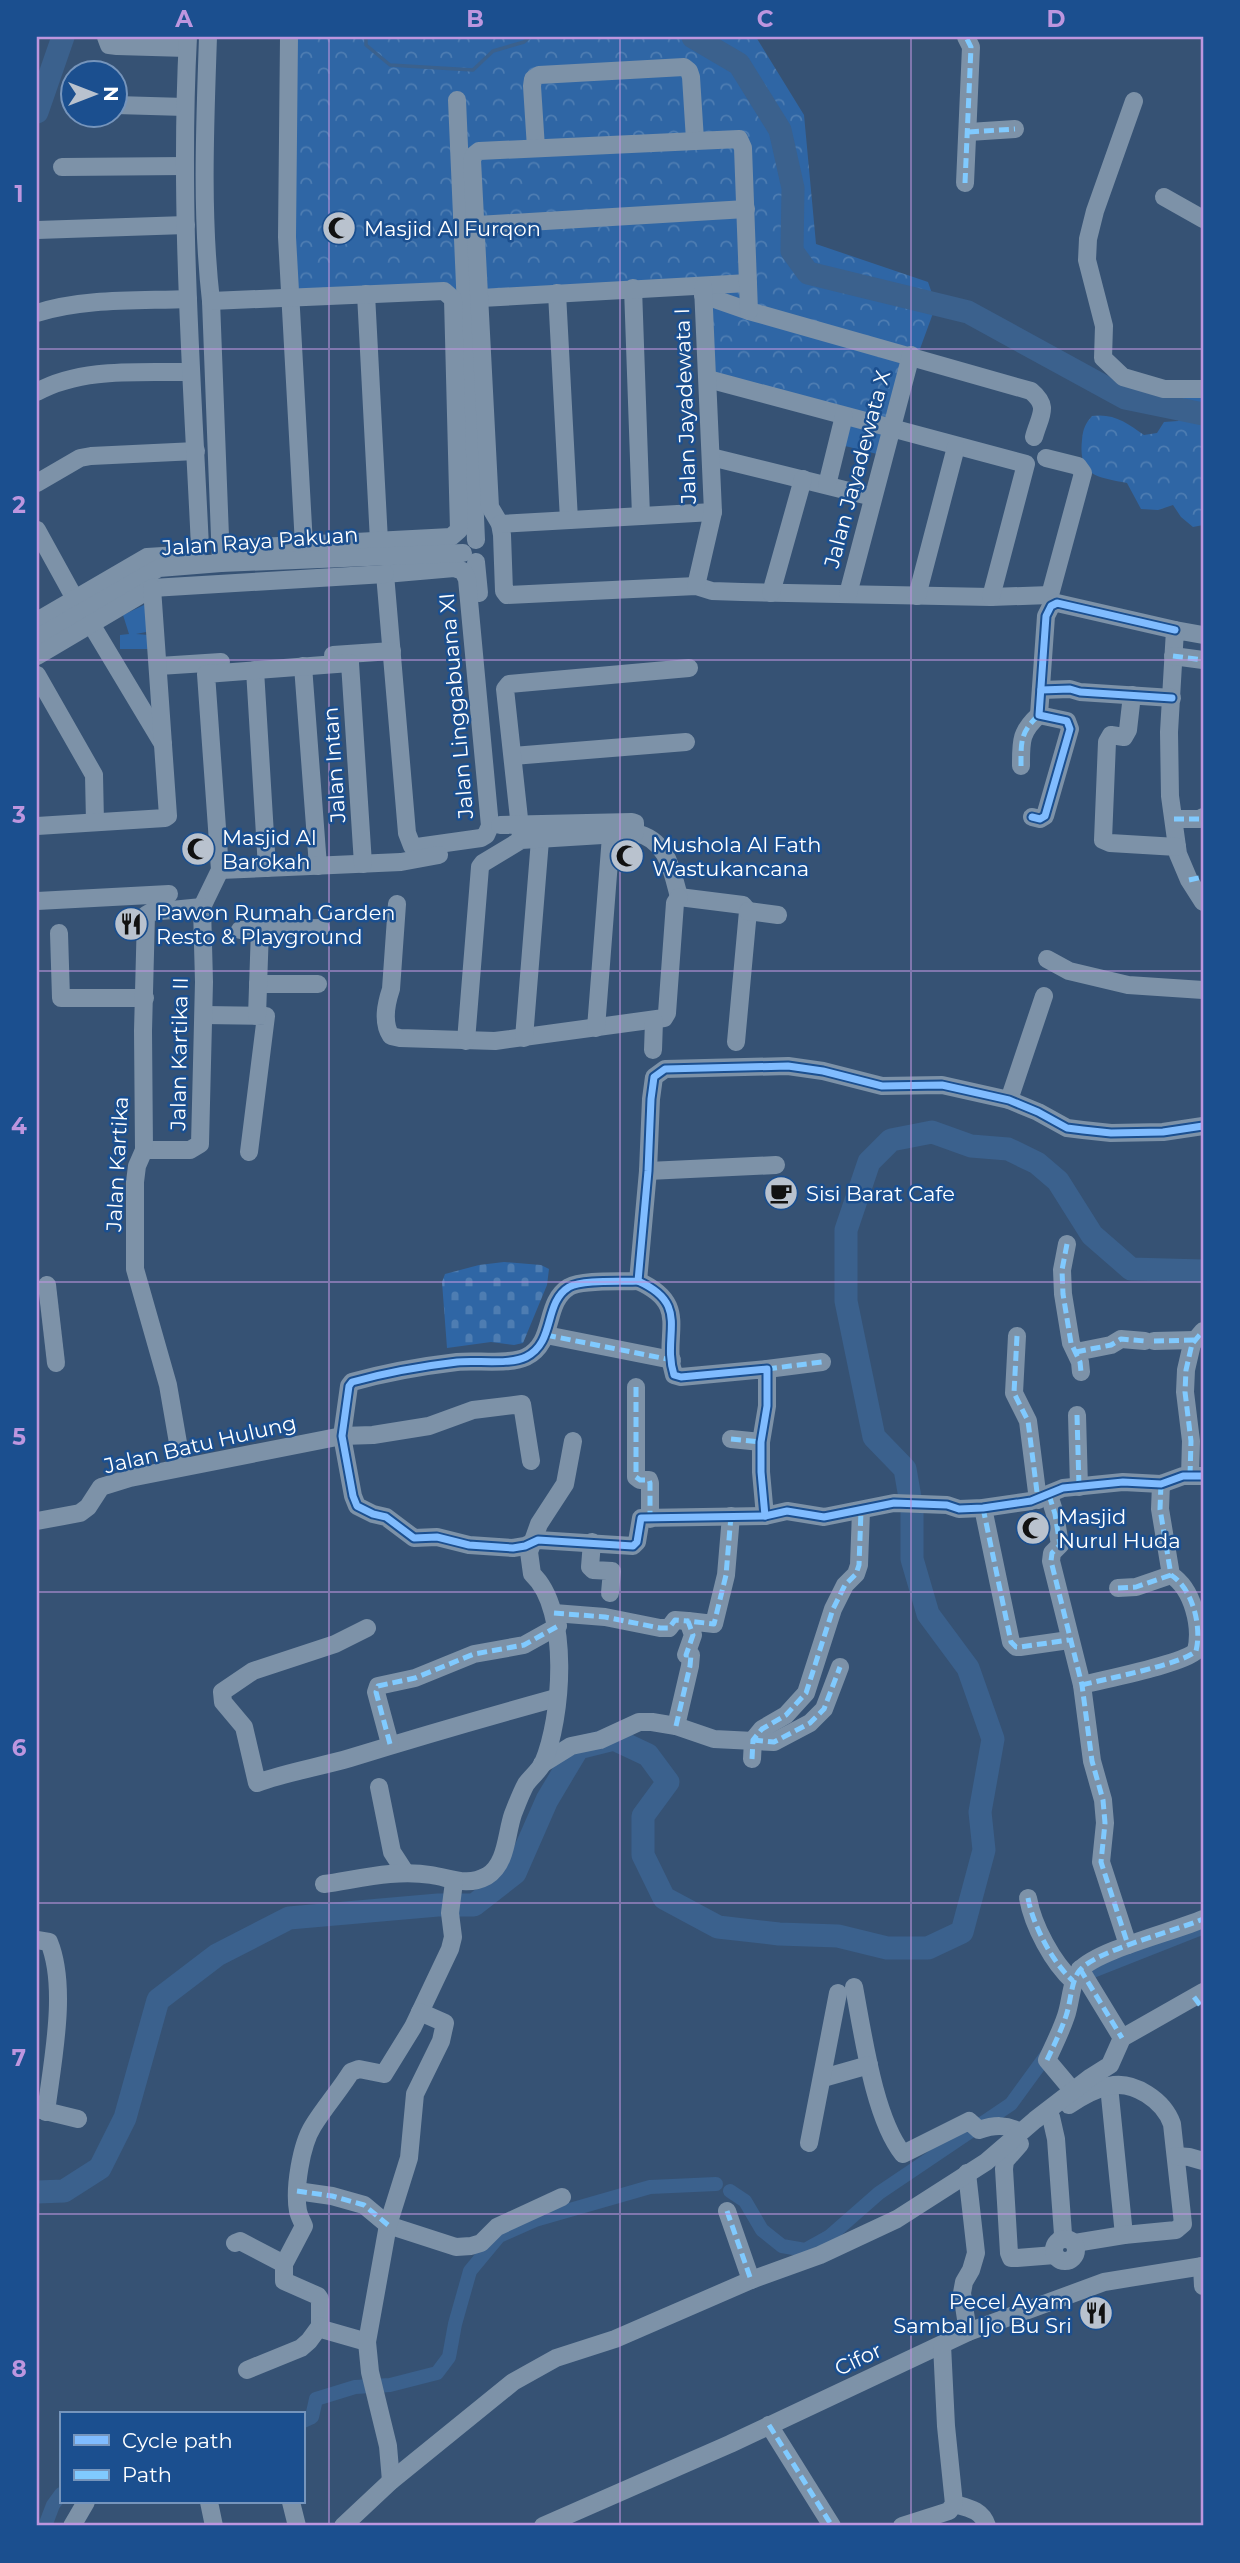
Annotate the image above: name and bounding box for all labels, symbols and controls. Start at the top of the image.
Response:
text: A [174,5,193,33]
text: B [466,5,484,33]
text: C [757,5,774,33]
text: D [1047,5,1066,33]
north arrow [60,60,130,130]
text: N [99,86,122,102]
text: 1 [14,180,24,208]
mosque icon: Masjid Al Furqon [320,209,358,247]
place label: Masjid Al Furqon [364,216,541,241]
street label: Jalan Jayadewata I [669,308,701,505]
street label: Jalan Jayadewata X [818,367,895,571]
text: 2 [12,491,26,519]
street label: Jalan Raya Pakuan [160,522,359,560]
street label: Jalan Linggabuana XI [434,592,478,821]
street label: Jalan Intan [317,706,351,825]
text: 3 [11,801,26,829]
place label: Masjid Al Barokah [222,825,317,874]
mosque icon: Masjid Al Barokah [179,830,217,868]
place label: Mushola Al Fath Wastukancana [652,832,822,881]
mosque icon: Mushola Al Fath Wastukancana [608,837,646,875]
place label: Pawon Rumah Garden Resto & Playground [156,900,396,949]
restaurant icon: Pawon Rumah Garden Resto & Playground [112,905,150,943]
street label: Jalan Kartika II [165,977,193,1132]
street label: Jalan Kartika [101,1096,133,1233]
text: 4 [11,1112,27,1140]
cafe icon: Sisi Barat Cafe [762,1174,800,1212]
place label: Sisi Barat Cafe [806,1181,955,1206]
street label: Jalan Batu Hulung [100,1410,299,1479]
text: 5 [12,1423,26,1451]
place label: Masjid Nurul Huda [1058,1504,1181,1553]
mosque icon: Masjid Nurul Huda [1014,1509,1052,1547]
text: 6 [12,1734,27,1762]
text: 7 [12,2044,26,2072]
place label: Pecel Ayam Sambal Ijo Bu Sri [893,2289,1072,2338]
restaurant icon: Pecel Ayam Sambal Ijo Bu Sri [1077,2294,1115,2332]
street label: Cifor [830,2337,886,2381]
text: 8 [11,2355,27,2383]
legend [60,2412,304,2504]
text: Cycle path [122,2428,233,2453]
text: Path [122,2462,172,2487]

